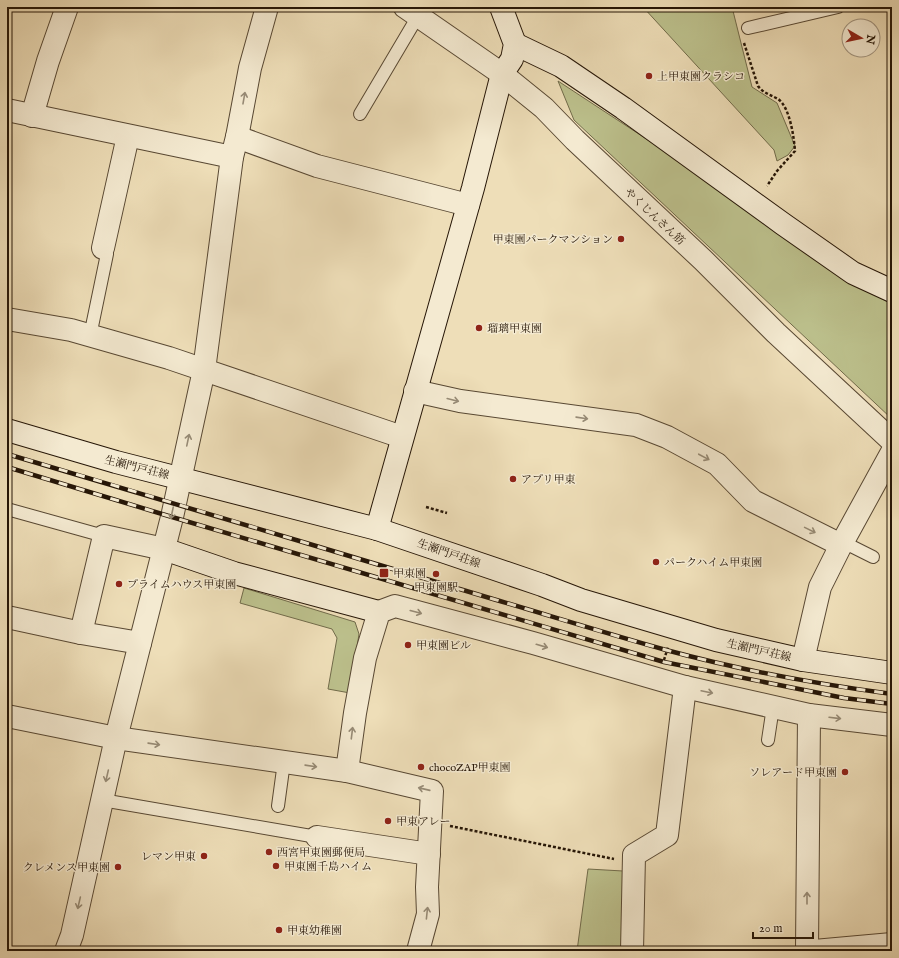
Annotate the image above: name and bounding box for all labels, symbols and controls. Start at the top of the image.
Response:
north arrow [841,18,881,58]
text: N [862,33,878,46]
place label: 上甲東園クラシコ [657,70,745,84]
marker: 上甲東園クラシコ [644,71,654,81]
one-way arrow [240,92,248,105]
street label: やくじんさん筋 [621,185,687,248]
place label: 甲東園パークマンション [492,233,613,247]
marker: 甲東園パークマンション [616,234,626,244]
place label: 瑠璃甲東園 [487,322,542,336]
marker: 瑠璃甲東園 [474,323,484,333]
one-way arrow [446,396,459,404]
one-way arrow [575,414,588,422]
one-way arrow [185,434,193,447]
street label: 生瀬門戸荘線 [103,453,170,483]
one-way arrow [698,454,710,461]
place label: アプリ甲東 [521,473,576,487]
marker: アプリ甲東 [508,474,518,484]
one-way arrow [168,507,176,520]
one-way arrow [804,527,816,534]
street label: 生瀬門戸荘線 [415,537,482,571]
place label: パークハイム甲東園 [664,556,762,570]
marker: パークハイム甲東園 [651,557,661,567]
marker: 甲東園 [378,567,390,579]
place label: 甲東園 [393,567,426,581]
marker: 甲東園駅 [431,569,441,579]
place label: プライムハウス甲東園 [127,578,236,592]
marker: プライムハウス甲東園 [114,579,124,589]
place label: 甲東園駅 [414,581,458,595]
one-way arrow [410,609,423,616]
street label: 生瀬門戸荘線 [725,637,793,665]
place label: 甲東園ビル [416,639,471,653]
marker: 甲東園ビル [403,640,413,650]
one-way arrow [535,643,548,650]
one-way arrow [701,689,714,697]
one-way arrow [828,714,841,722]
one-way arrow [349,726,356,739]
one-way arrow [148,740,161,748]
place label: chocoZAP甲東園 [429,761,511,775]
one-way arrow [304,762,317,770]
marker: chocoZAP甲東園 [416,762,426,772]
place label: ソレアード甲東園 [749,766,837,780]
marker: ソレアード甲東園 [840,767,850,777]
one-way arrow [103,769,111,782]
one-way arrow [418,785,431,793]
place label: 甲東アレー [396,815,451,829]
marker: 甲東アレー [383,816,393,826]
place label: 西宮甲東園郵便局 [277,846,365,860]
marker: 西宮甲東園郵便局 [264,847,274,857]
place label: レマン甲東 [141,850,196,864]
marker: レマン甲東 [199,851,209,861]
place label: 甲東園千島ハイム [284,860,372,874]
place label: クレメンス甲東園 [23,861,110,875]
marker: 甲東園千島ハイム [271,861,281,871]
marker: クレメンス甲東園 [113,862,123,872]
one-way arrow [804,892,811,905]
one-way arrow [74,896,82,909]
one-way arrow [423,907,431,920]
scale bar [753,914,813,940]
text: 20 m [759,921,782,936]
place label: 甲東幼稚園 [287,924,342,938]
marker: 甲東幼稚園 [274,925,284,935]

